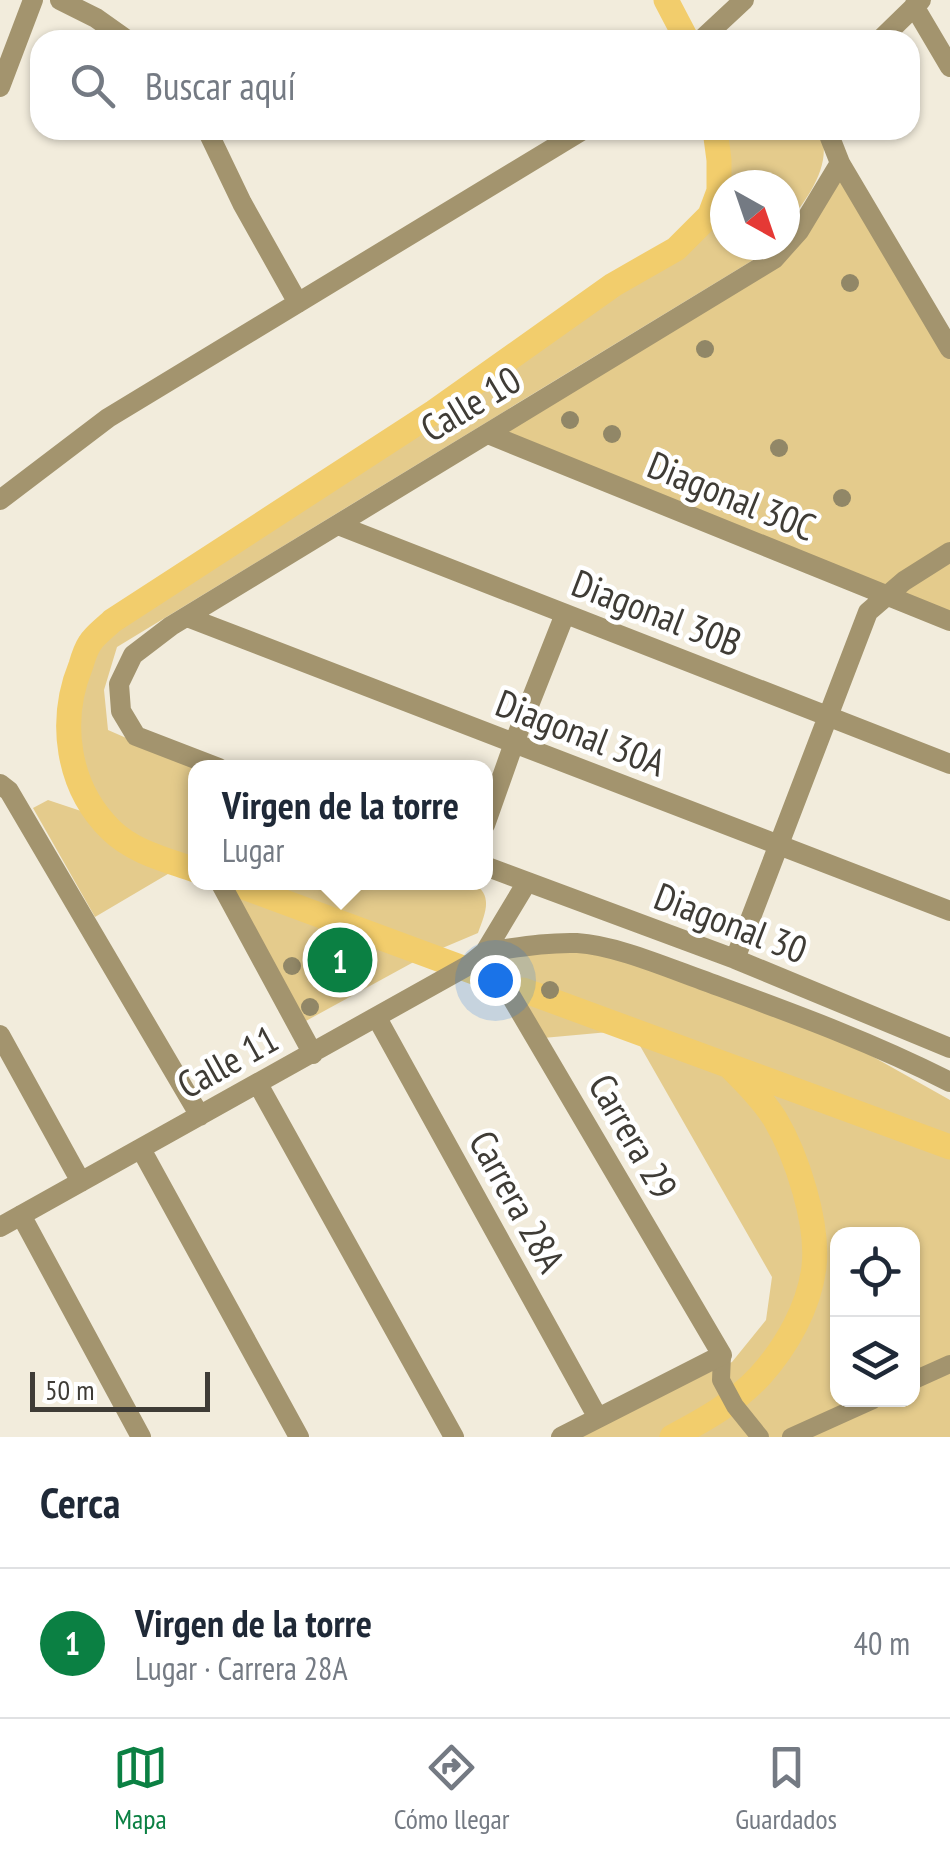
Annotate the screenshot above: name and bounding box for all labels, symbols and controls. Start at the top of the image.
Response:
search box [30,30,920,140]
icon: search [65,58,120,113]
text: Buscar aquí [145,61,296,110]
north arrow [710,170,800,260]
street label: Calle 10 [411,354,529,452]
street label: Diagonal 30C [641,439,823,551]
street label: Diagonal 30B [566,557,748,667]
street label: Diagonal 30A [490,677,673,787]
popup [188,760,493,890]
text: Virgen de la torre [222,780,459,829]
text: Lugar [222,829,284,871]
street label: Diagonal 30 [648,871,814,973]
pin: 1 [308,922,372,998]
your location [470,955,521,1006]
street label: Calle 11 [168,1013,286,1109]
street label: Carrera 29 [579,1065,689,1207]
street label: Carrera 28A [459,1122,577,1280]
map controls [830,1227,920,1407]
button: locate [830,1227,920,1317]
button: layers [830,1317,920,1407]
scale bar [30,1367,210,1412]
text: 50 m [45,1371,94,1408]
text: Cerca [40,1475,120,1530]
text: Virgen de la torre [135,1598,372,1647]
text: 1 [65,1622,80,1664]
text: 40 m [854,1622,910,1664]
text: Lugar · Carrera 28A [135,1647,348,1689]
tab: Mapa [113,1740,168,1837]
tab: Cómo llegar [394,1740,509,1837]
tab: Guardados [735,1740,837,1837]

